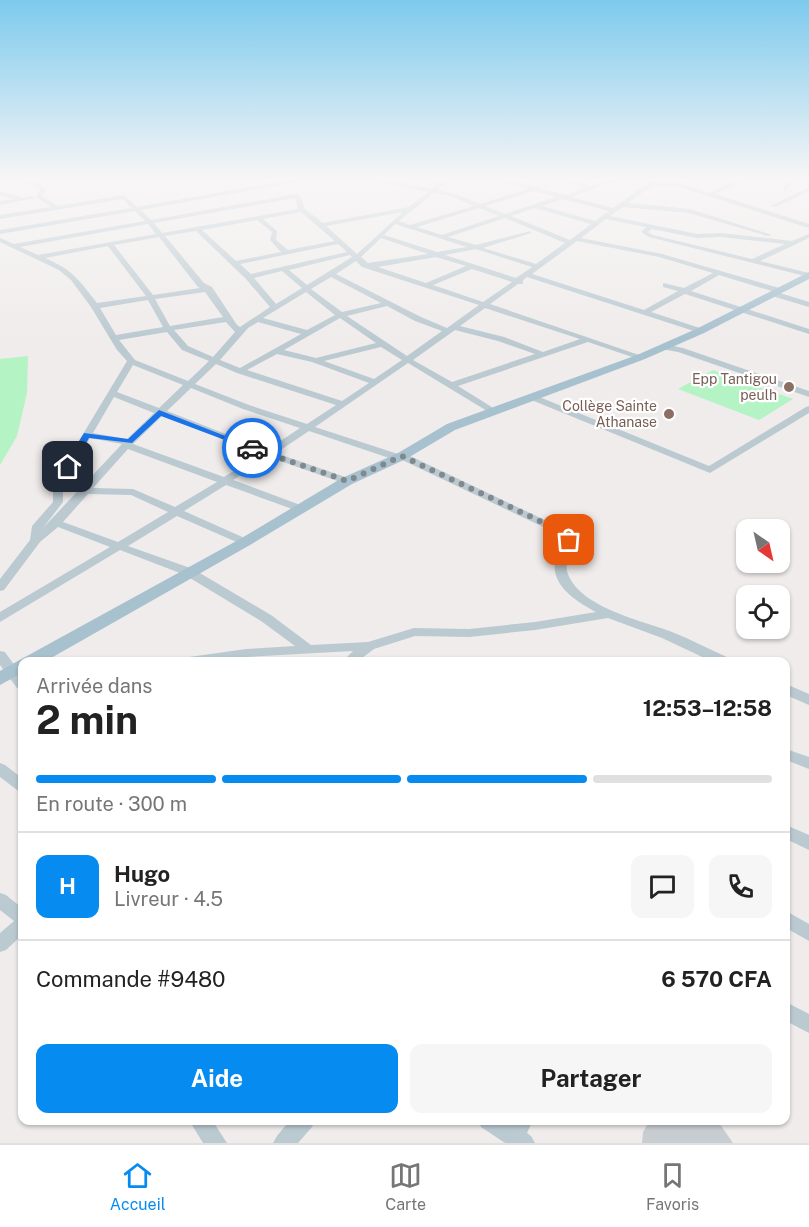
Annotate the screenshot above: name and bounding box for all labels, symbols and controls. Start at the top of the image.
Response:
place label: Epp Tantigou peulh [692,371,777,403]
marker: Epp Tantigou peulh [782,380,796,394]
place label: Collège Sainte Athanase [562,398,657,430]
marker: Collège Sainte Athanase [662,407,676,421]
courier [222,418,282,478]
icon: car [236,432,269,465]
pin [42,441,93,492]
icon: home [51,450,84,483]
pin [543,514,594,565]
north arrow [736,519,790,573]
map controls [736,519,790,639]
icon: bag [552,523,585,556]
button: locate [736,585,790,639]
text: Arrivée dans [36,674,152,698]
text: 12:53–12:58 [643,695,772,721]
text: 2 min [36,697,138,743]
text: En route · 300 m [36,792,187,816]
button: chat [631,855,694,918]
button: phone [709,855,772,918]
text: Hugo [114,861,170,887]
text: H [59,873,76,899]
text: Livreur · 4.5 [114,887,223,911]
text: Commande #9480 [36,966,226,992]
text: 6 570 CFA [661,966,772,992]
button: Aide [36,1044,398,1113]
button: Partager [410,1044,772,1113]
tab: Accueil [110,1159,166,1214]
tab: Carte [385,1159,426,1214]
tab: Favoris [646,1159,699,1214]

